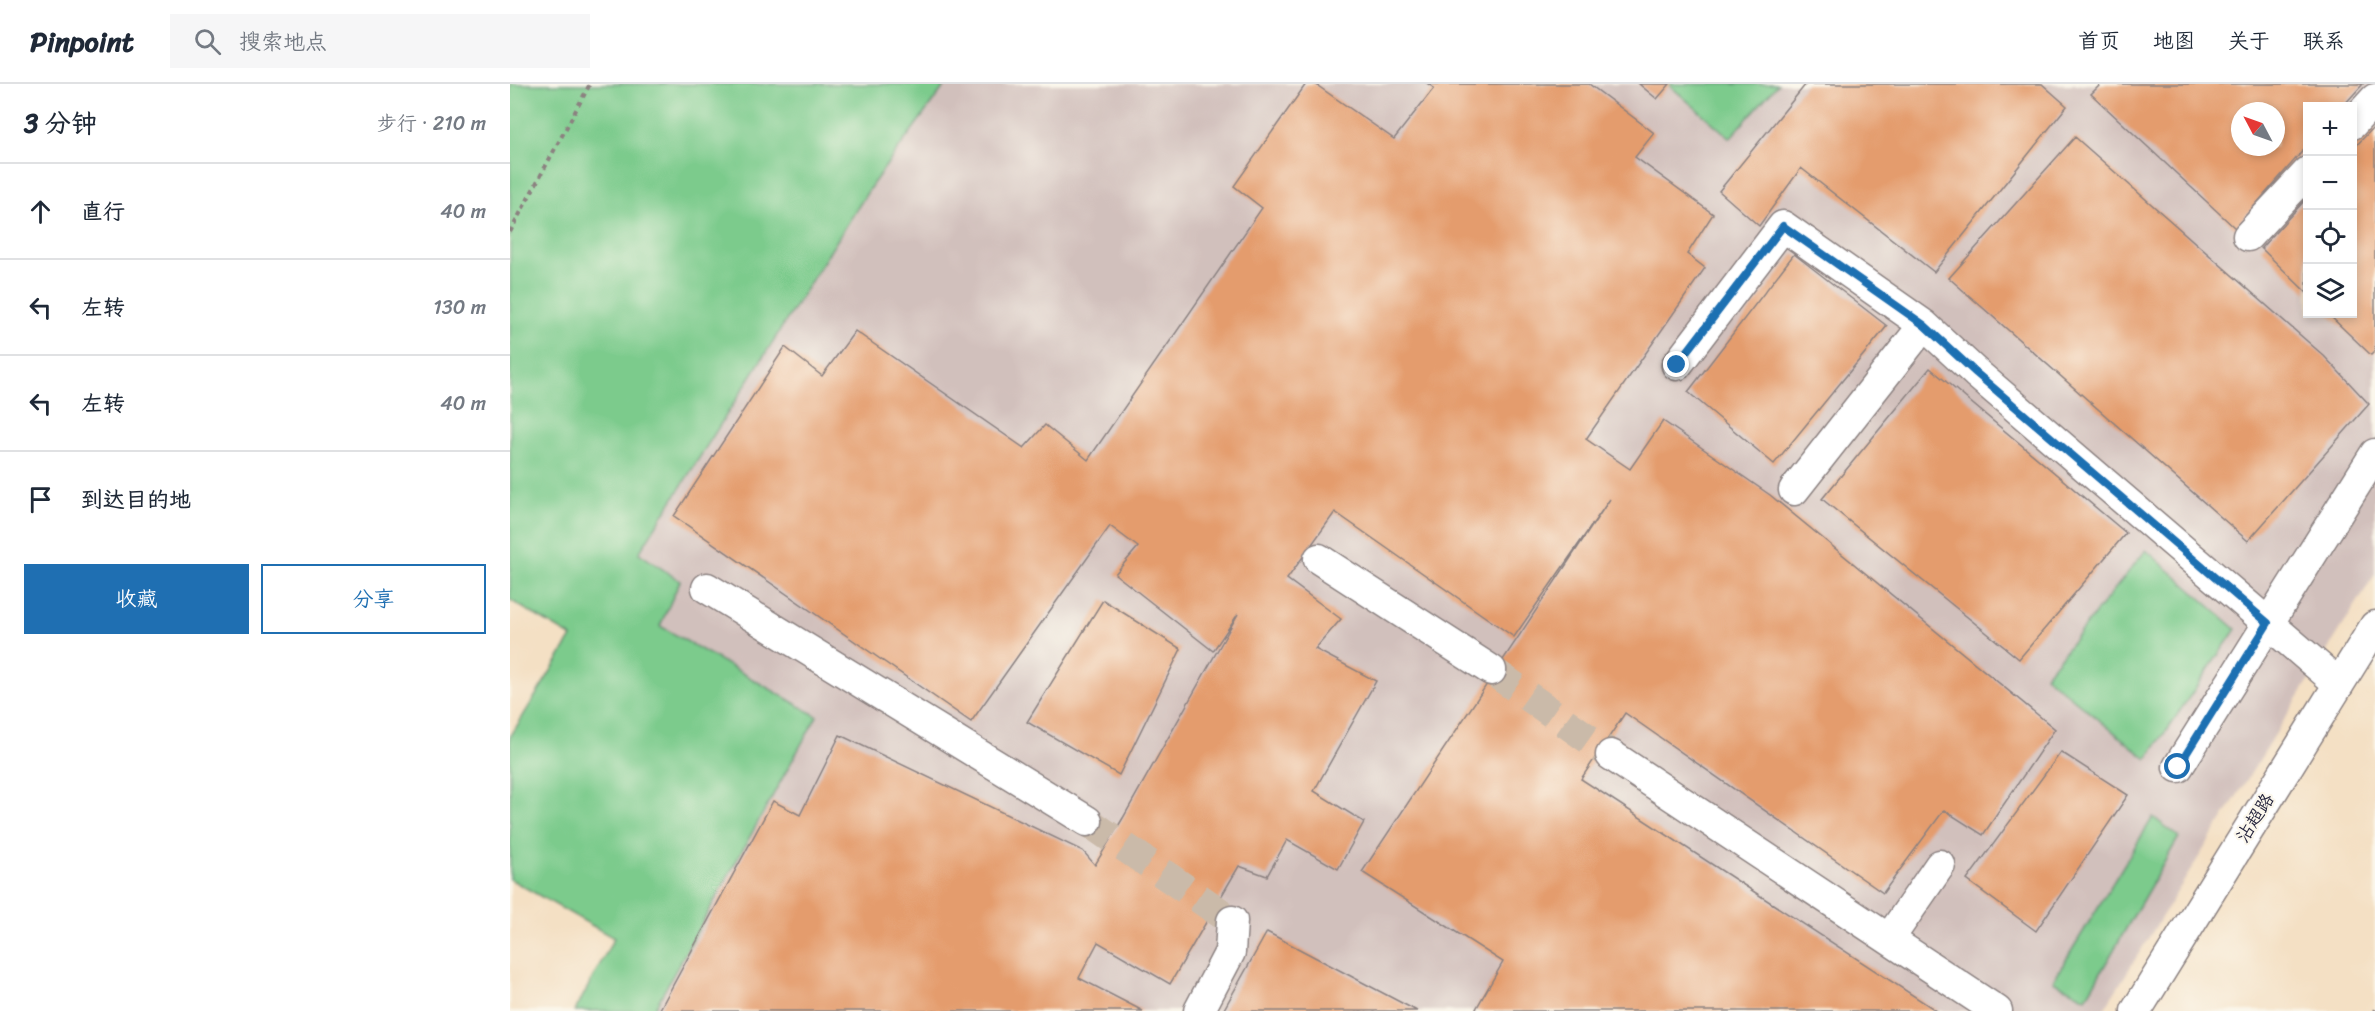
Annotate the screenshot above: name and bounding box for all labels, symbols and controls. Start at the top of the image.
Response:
search box [170,14,590,68]
text: Pinpoint [30,17,134,66]
text: 搜索地点 [239,22,327,61]
text: 首页 [2078,22,2120,60]
text: 地图 [2153,22,2195,60]
text: 关于 [2228,22,2270,60]
text: 联系 [2303,22,2345,60]
icon: search [191,25,224,58]
text: 3 分钟 [24,100,97,146]
north arrow [2231,102,2285,156]
map controls [2303,102,2357,318]
button: + [2303,102,2357,156]
text: 步行 · 210 m [377,106,486,141]
button: − [2303,156,2357,210]
text: 直行 [81,192,125,231]
text: 40 m [440,194,486,229]
icon: ahead [24,195,57,228]
button: locate [2303,210,2357,264]
button: layers [2303,264,2357,318]
text: 左转 [81,288,125,327]
text: 130 m [433,290,486,325]
icon: left [24,291,57,324]
route end [1663,351,1689,377]
text: 左转 [81,384,125,423]
text: 40 m [440,386,486,421]
icon: left [24,387,57,420]
text: 到达目的地 [81,480,191,519]
icon: arrive [24,483,57,516]
button: 收藏 [24,564,249,634]
button: 分享 [261,564,486,634]
route start [2164,753,2190,779]
street label: 沾超路 [2227,787,2283,849]

